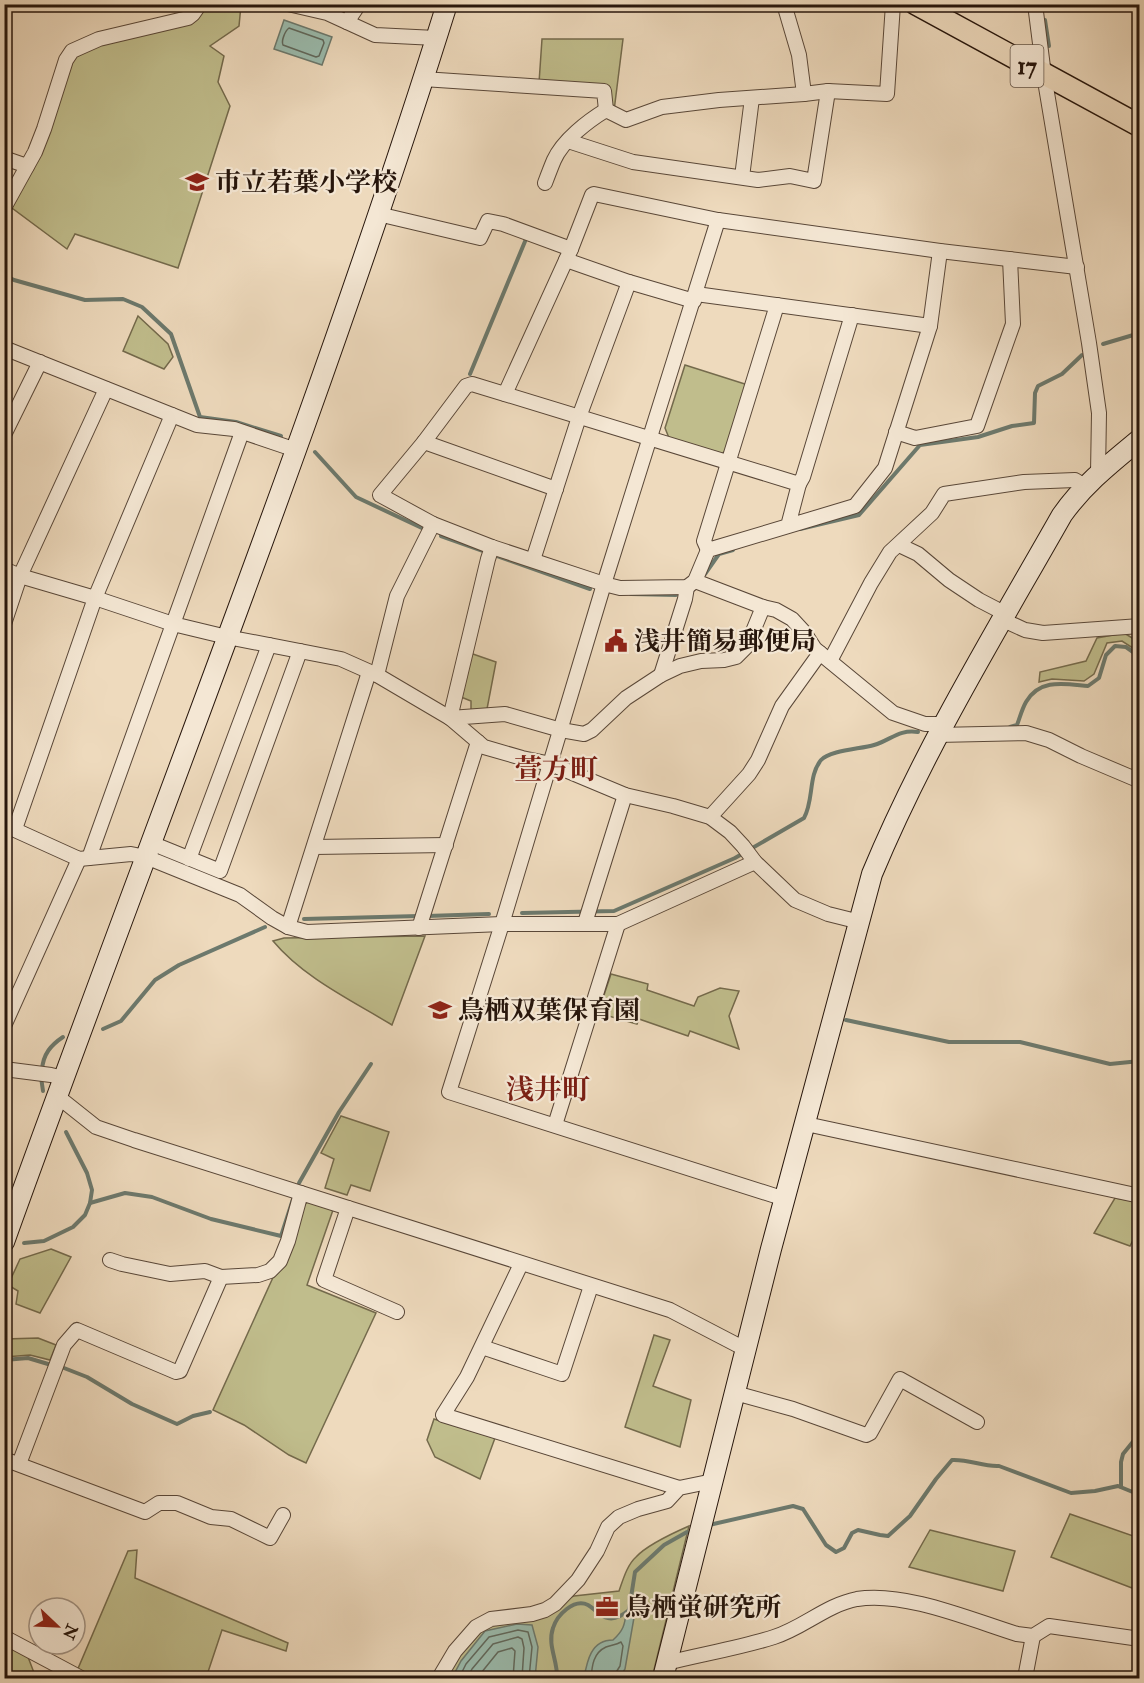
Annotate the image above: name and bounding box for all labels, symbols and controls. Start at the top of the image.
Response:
road number: 17 [1010,45,1044,87]
place label: 市立若葉小学校 [215,167,397,199]
school or university icon: 市立若葉小学校 [184,169,210,195]
place label: 浅井簡易郵便局 [634,626,816,658]
public building icon: 浅井簡易郵便局 [603,628,629,654]
district label: 萱方町 [514,753,598,788]
place label: 鳥栖双葉保育園 [458,995,640,1027]
school or university icon: 鳥栖双葉保育園 [427,997,453,1023]
district label: 浅井町 [506,1073,590,1108]
place label: 鳥栖蛍研究所 [625,1592,781,1624]
office icon: 鳥栖蛍研究所 [594,1594,620,1620]
north arrow [27,1596,87,1656]
text: N [58,1620,82,1643]

